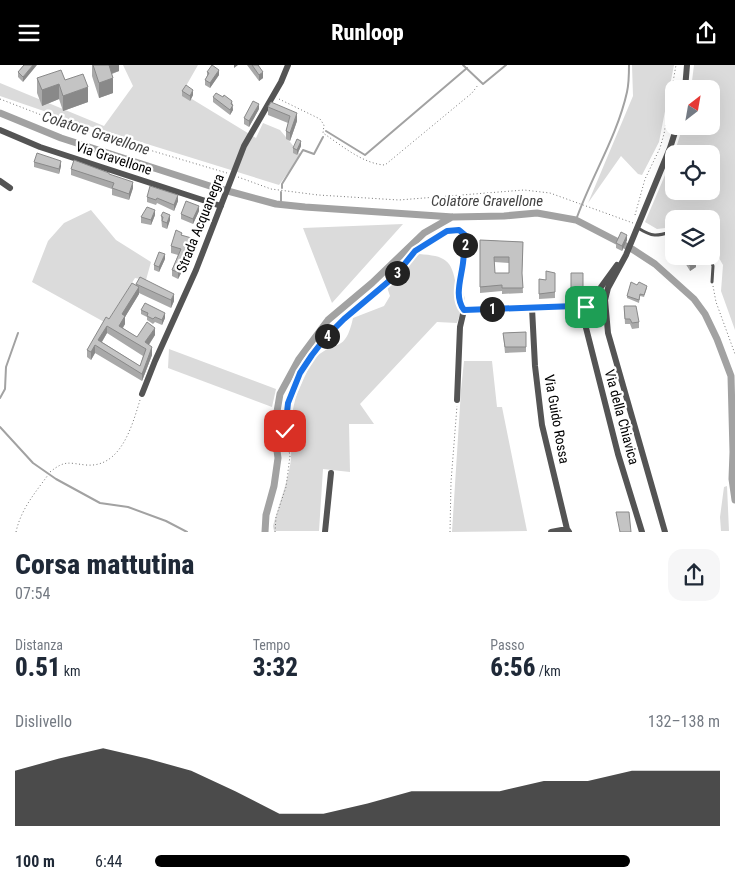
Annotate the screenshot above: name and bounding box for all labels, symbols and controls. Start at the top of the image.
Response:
icon: menu [15,19,43,47]
icon: share [692,19,720,47]
text: Runloop [331,20,404,45]
north arrow [665,80,720,135]
map controls [665,80,720,265]
water label: Colatore Gravellone [40,107,152,159]
street label: Via Gravellone [74,138,155,178]
button: locate [665,145,720,200]
street label: Strada Acquanegra [173,171,227,275]
water label: Colatore Gravellone [431,192,543,210]
button: layers [665,210,720,265]
pin: 2 [452,233,478,257]
text: 2 [462,237,469,253]
pin: 3 [384,261,410,285]
text: 3 [394,265,401,281]
pin [565,286,607,328]
icon: arrive [572,293,600,321]
pin: 1 [480,297,504,321]
text: 1 [489,301,496,317]
pin: 4 [314,323,340,349]
text: 4 [324,328,331,344]
street label: Via della Chiavica [602,368,642,466]
street label: Via Guido Rossa [541,373,573,465]
pin [264,410,306,452]
icon: check [271,417,299,445]
text: Corsa mattutina [15,548,194,581]
button: share [668,549,720,601]
text: 07:54 [15,584,50,603]
text: Distanza [15,637,63,653]
text: Tempo [253,637,290,653]
text: Passo [490,637,525,653]
text: 0.51 [15,653,61,682]
text: 3:32 [253,653,298,682]
text: 6:56 [490,653,536,682]
text: km [61,663,81,679]
text: /km [536,663,561,679]
text: Dislivello [15,712,72,731]
text: 132–138 m [648,712,720,731]
text: 100 m [15,852,55,871]
text: 6:44 [95,852,122,871]

